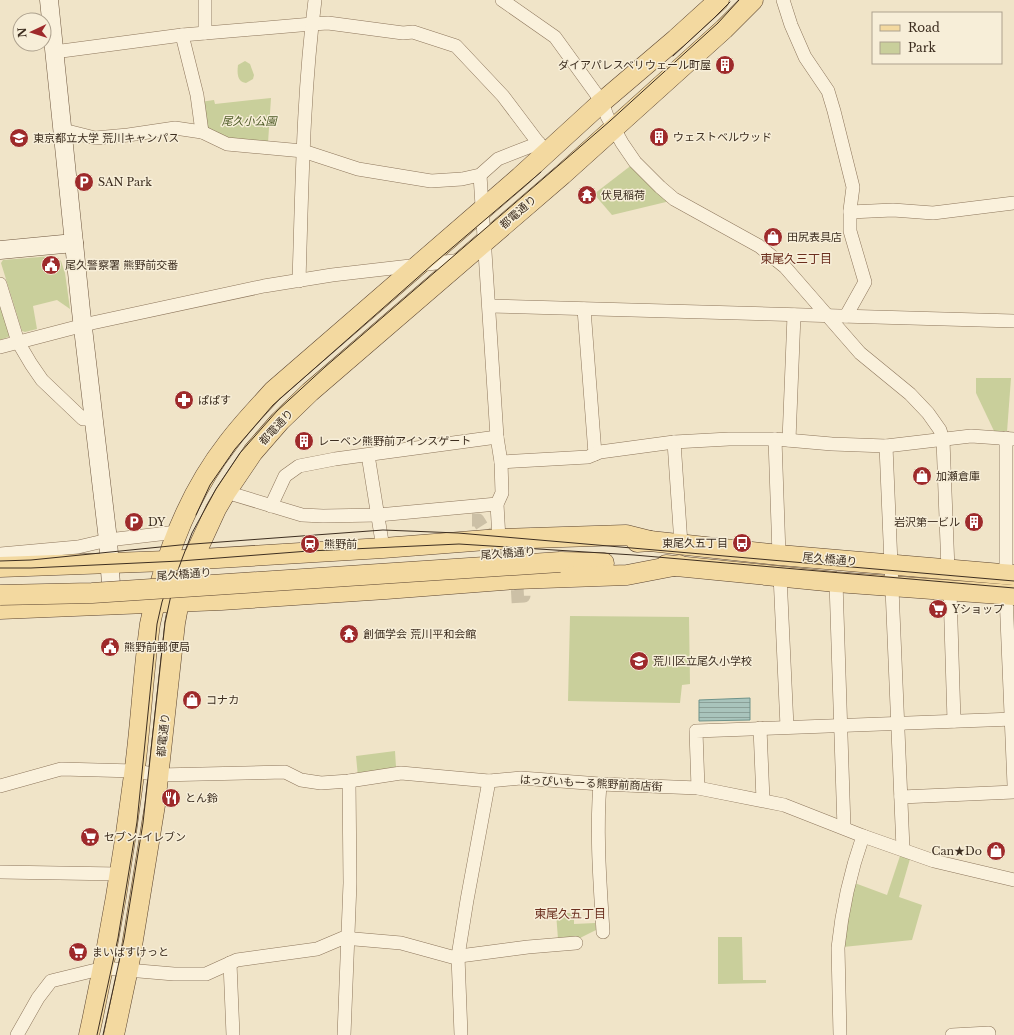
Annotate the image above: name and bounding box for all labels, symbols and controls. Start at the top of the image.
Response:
north arrow [12,12,52,52]
legend [872,12,1002,64]
text: Road [908,20,940,35]
text: N [15,26,29,38]
text: Park [908,40,936,55]
building icon: ダイアパレスベリウェール町屋 [714,54,736,76]
place label: ダイアパレスベリウェール町屋 [558,58,711,72]
park label: 尾久小公園 [222,114,278,128]
building icon: ウェストベルウッド [648,126,670,148]
school or university icon: 東京都立大学 荒川キャンパス [8,127,30,149]
place label: ウェストベルウッド [673,130,772,144]
place label: 東京都立大学 荒川キャンパス [33,131,179,145]
parking icon: SAN Park [73,171,95,193]
place label: SAN Park [98,175,152,189]
temple icon: 伏見稲荷 [576,184,598,206]
place label: 伏見稲荷 [601,188,645,202]
street label: 都電通り [497,192,539,232]
shop icon: 田尻表具店 [762,226,784,248]
place label: 田尻表具店 [787,230,842,244]
district label: 東尾久三丁目 [760,251,832,266]
public building icon: 尾久警察署 熊野前交番 [40,254,62,276]
place label: 尾久警察署 熊野前交番 [65,258,178,272]
pharmacy icon: ぱぱす [173,389,195,411]
place label: ぱぱす [198,393,231,407]
street label: 都電通り [256,406,296,448]
building icon: レーベン熊野前アインスゲート [293,430,315,452]
place label: レーベン熊野前アインスゲート [318,434,471,448]
shop icon: 加瀬倉庫 [911,465,933,487]
place label: 加瀬倉庫 [936,469,980,483]
parking icon: DY [123,511,145,533]
building icon: 岩沢第一ビル [963,511,985,533]
place label: DY [148,515,166,529]
place label: 岩沢第一ビル [894,515,960,529]
bus stop icon: 東尾久五丁目 [731,532,753,554]
station icon: 熊野前 [299,533,321,555]
place label: 東尾久五丁目 [662,536,728,550]
place label: 熊野前 [324,537,357,551]
street label: 尾久橋通り [480,544,536,562]
street label: 尾久橋通り [802,550,858,568]
street label: 尾久橋通り [156,565,212,583]
supermarket icon: Yショップ [927,598,949,620]
place label: Yショップ [951,602,1004,616]
temple icon: 創価学会 荒川平和会館 [338,623,360,645]
place label: 創価学会 荒川平和会館 [363,627,476,641]
public building icon: 熊野前郵便局 [99,636,121,658]
place label: 熊野前郵便局 [124,640,190,654]
school or university icon: 荒川区立尾久小学校 [628,650,650,672]
place label: 荒川区立尾久小学校 [653,654,752,668]
shop icon: コナカ [181,689,203,711]
place label: コナカ [206,693,239,707]
street label: 都電通り [154,712,172,758]
street label: はっぴいもーる熊野前商店街 [519,772,663,794]
restaurant icon: とん鈴 [160,787,182,809]
place label: とん鈴 [185,791,218,805]
supermarket icon: セブン-イレブン [79,826,101,848]
place label: セブン-イレブン [104,830,186,844]
shop icon: Can★Do [985,840,1007,862]
place label: Can★Do [932,844,982,858]
district label: 東尾久五丁目 [534,906,606,921]
supermarket icon: まいばすけっと [67,941,89,963]
place label: まいばすけっと [92,945,169,959]

